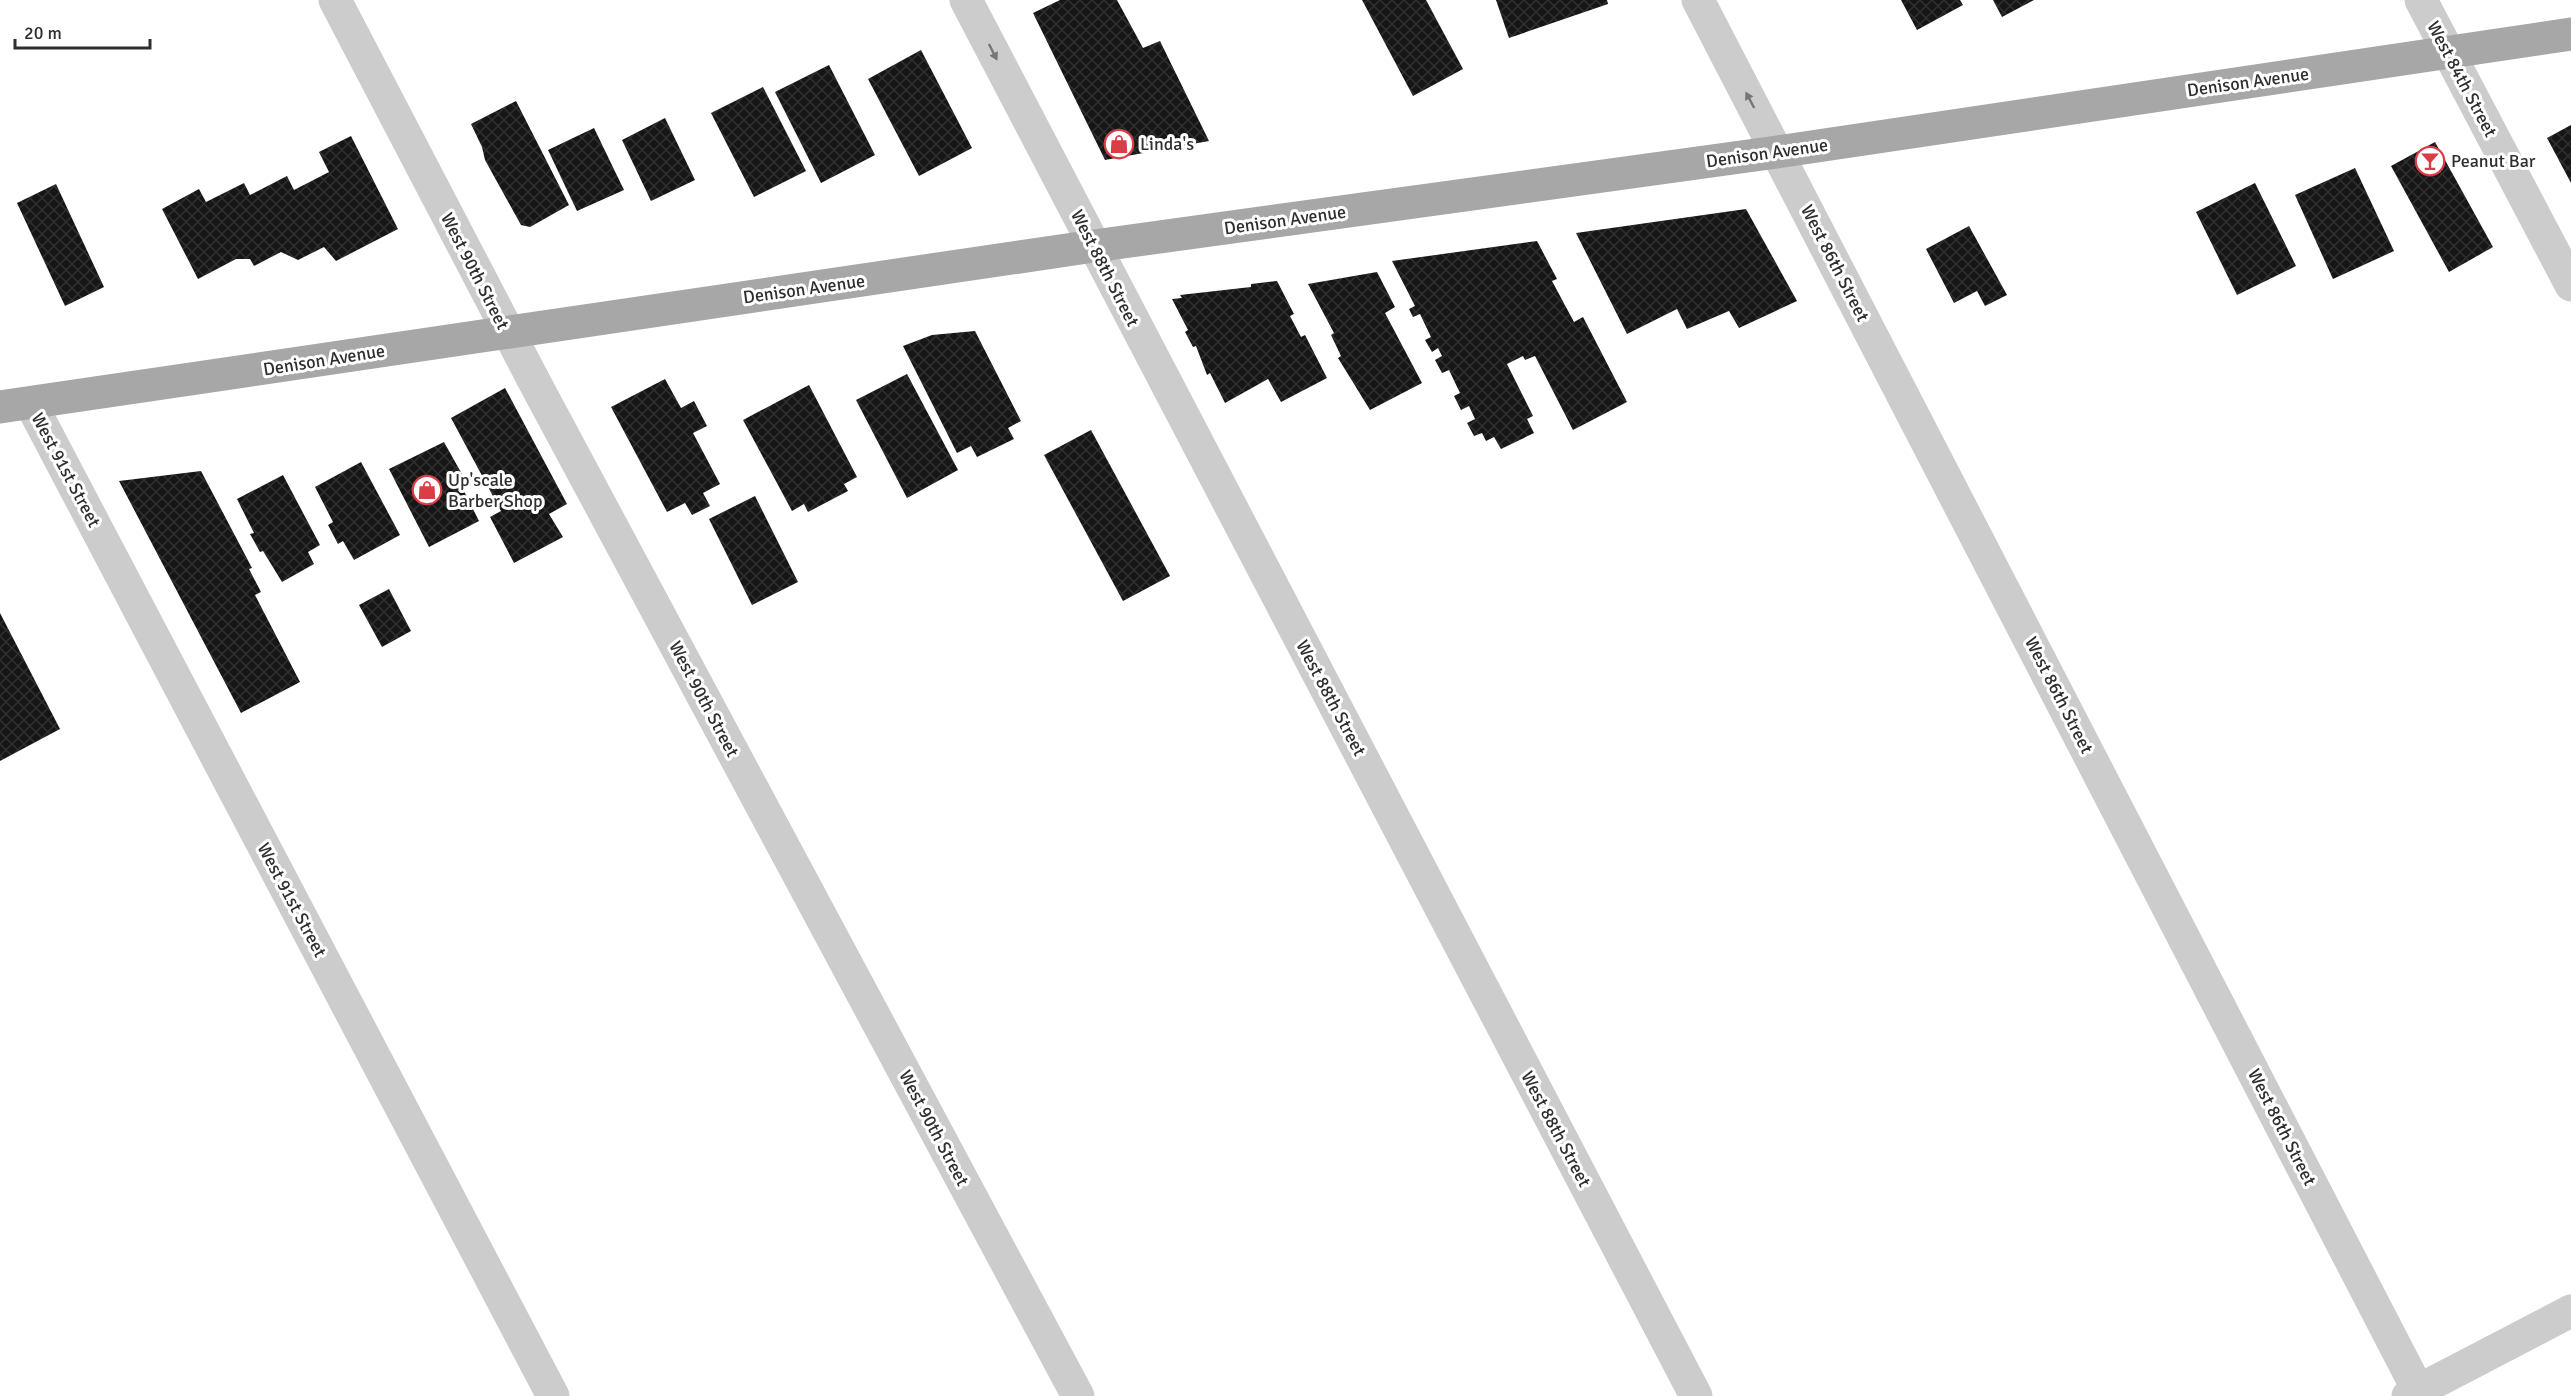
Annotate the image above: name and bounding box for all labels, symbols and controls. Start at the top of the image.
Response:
scale bar [15,12,150,50]
street label: West 84th Street [2422,17,2502,141]
text: 20 m [24,22,62,44]
one-way arrow [988,44,998,61]
street label: Denison Avenue [2186,63,2310,101]
one-way arrow [1745,91,1755,108]
shop icon: Linda's [1103,128,1135,160]
place label: Linda's [1140,133,1194,155]
street label: Denison Avenue [1705,134,1829,172]
bar icon: Peanut Bar [2414,145,2446,177]
place label: Peanut Bar [2451,150,2536,172]
street label: Denison Avenue [1223,201,1347,239]
street label: West 86th Street [1796,201,1874,325]
street label: West 88th Street [1066,206,1144,330]
street label: West 90th Street [436,209,514,333]
street label: Denison Avenue [742,270,866,308]
street label: Denison Avenue [262,340,386,380]
street label: West 91st Street [27,409,105,531]
place label: Up'scale Barber Shop [448,469,542,512]
shop icon: Up'scale Barber Shop [411,474,443,506]
street label: West 86th Street [2020,633,2098,757]
street label: West 88th Street [1291,636,1371,760]
street label: West 90th Street [664,637,744,761]
street label: West 91st Street [253,839,331,961]
street label: West 86th Street [2243,1065,2321,1189]
street label: West 90th Street [894,1066,974,1190]
street label: West 88th Street [1516,1067,1596,1191]

